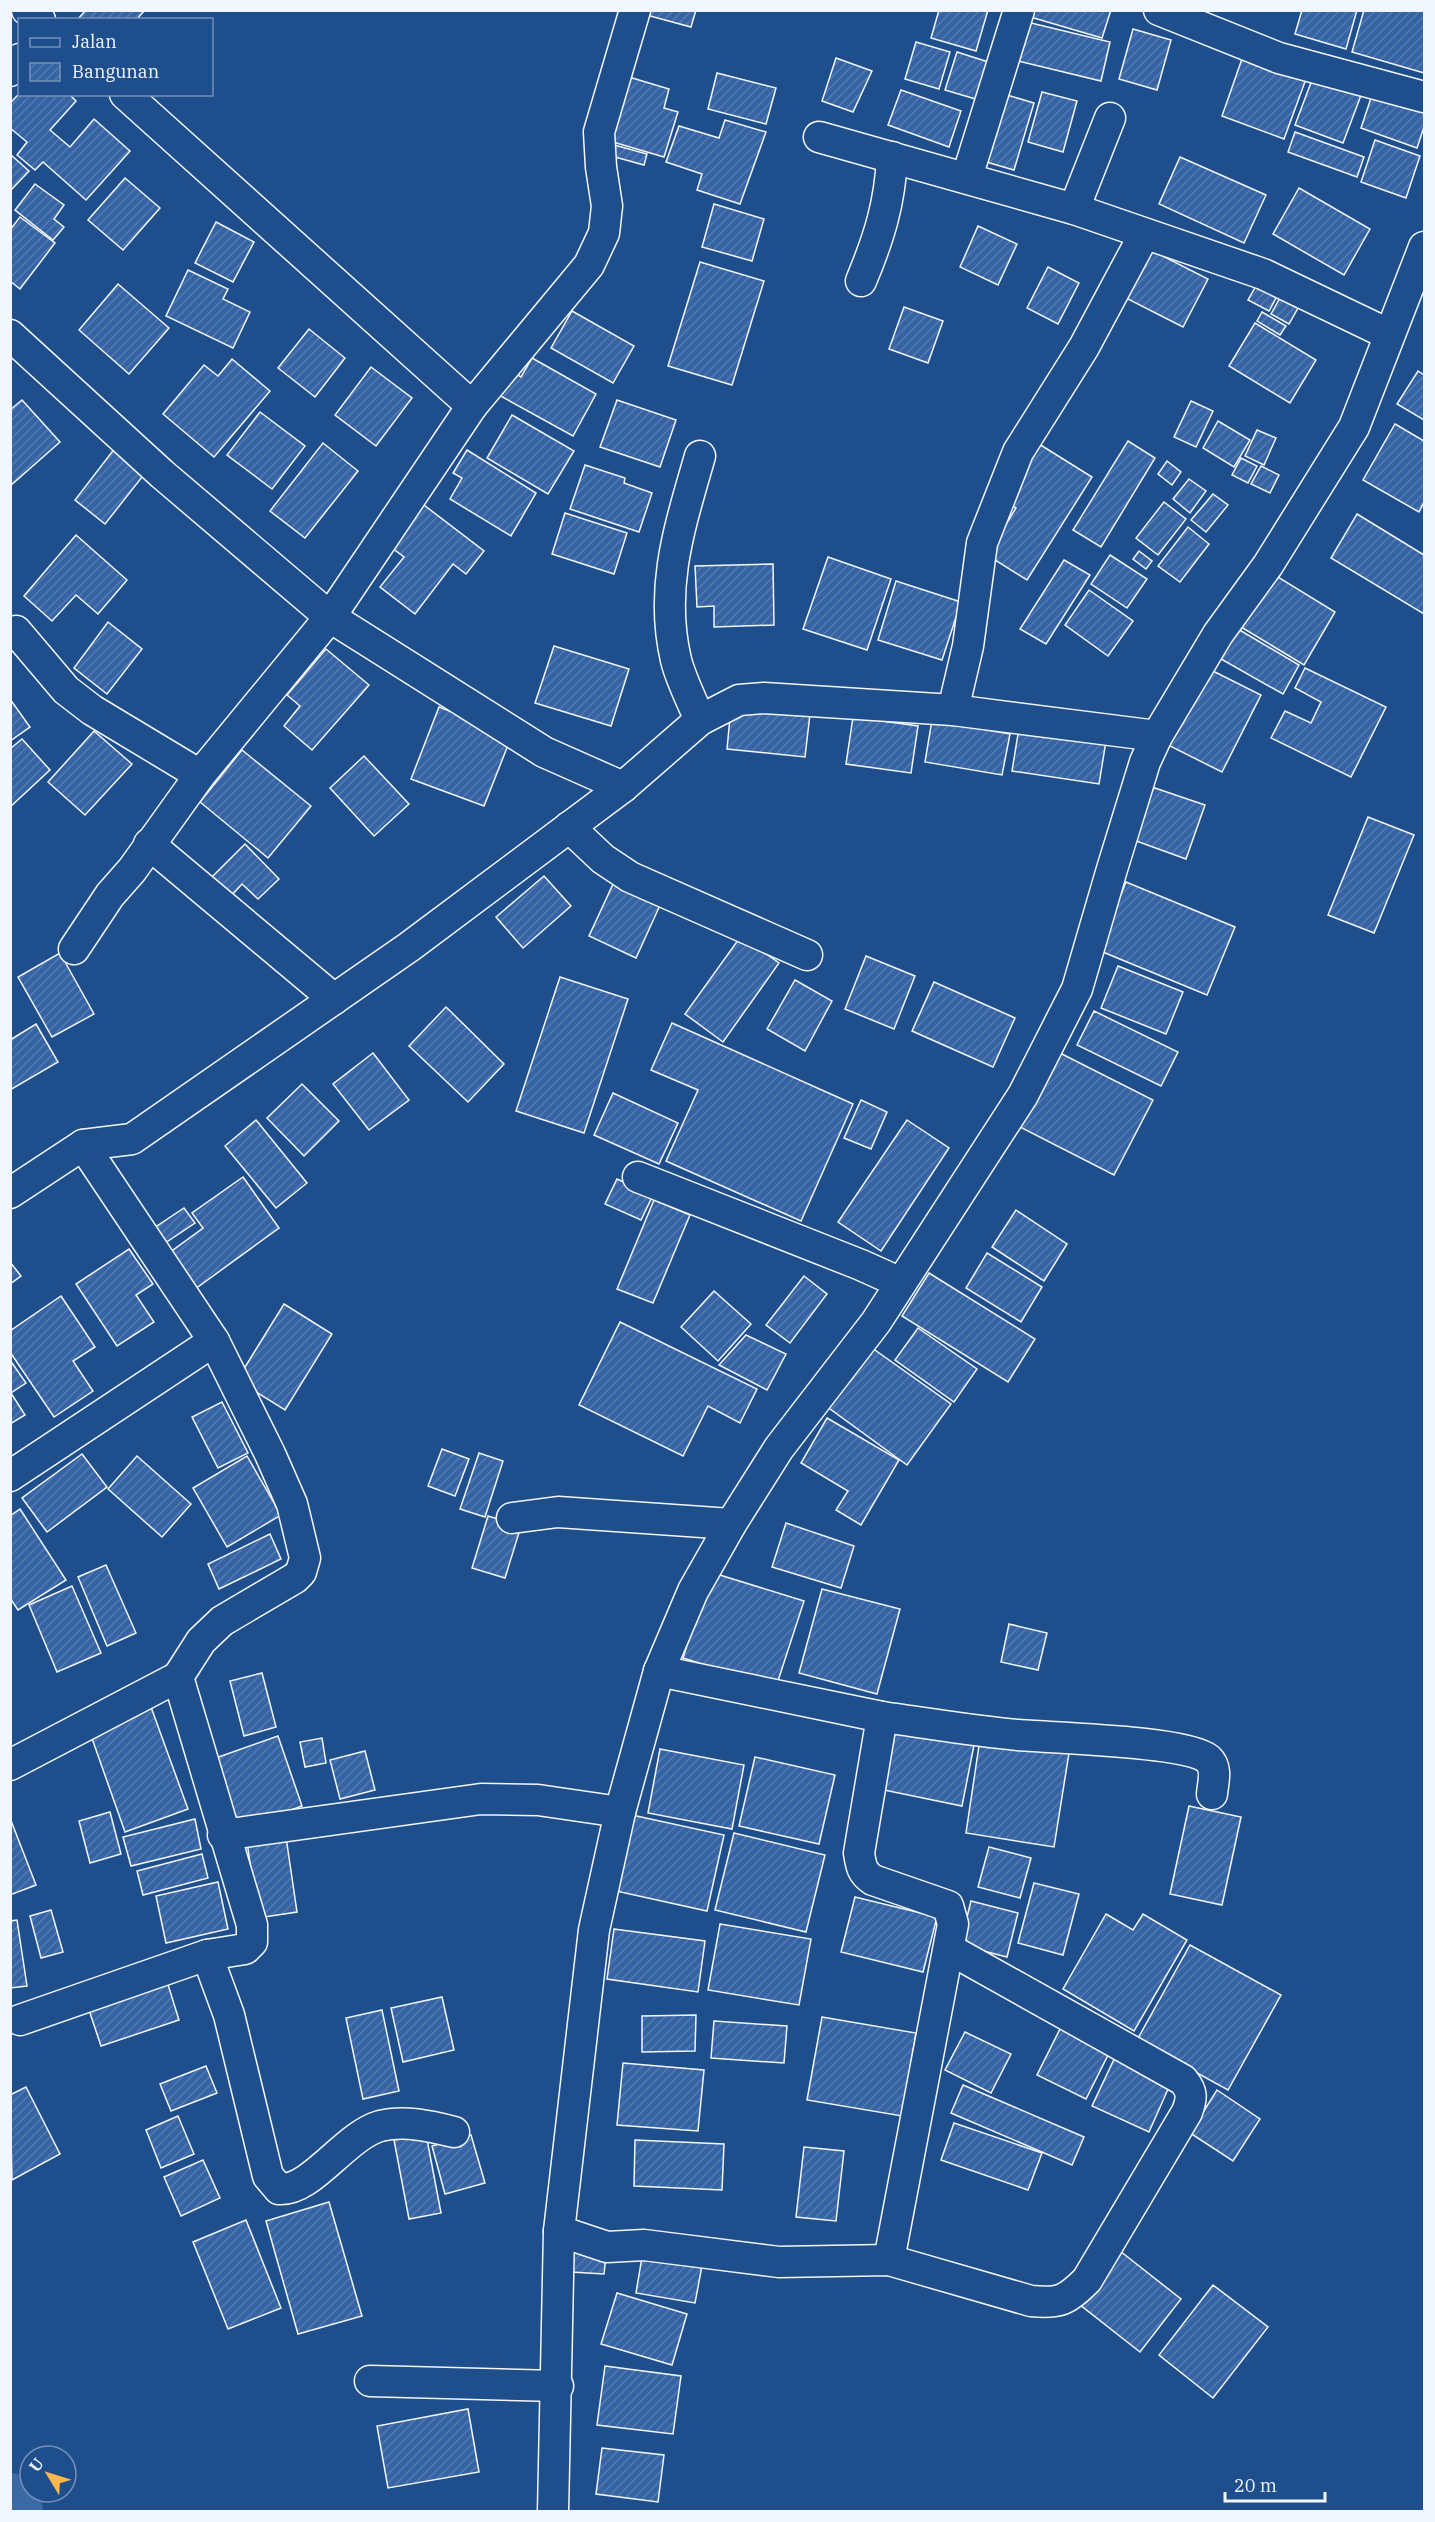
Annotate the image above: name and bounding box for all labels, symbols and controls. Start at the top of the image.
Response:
legend [18,18,213,96]
text: Jalan [72,30,117,53]
text: Bangunan [72,60,159,83]
north arrow [18,2444,78,2504]
text: U [25,2454,48,2476]
scale bar [1225,2465,1326,2503]
text: 20 m [1234,2474,1277,2497]

